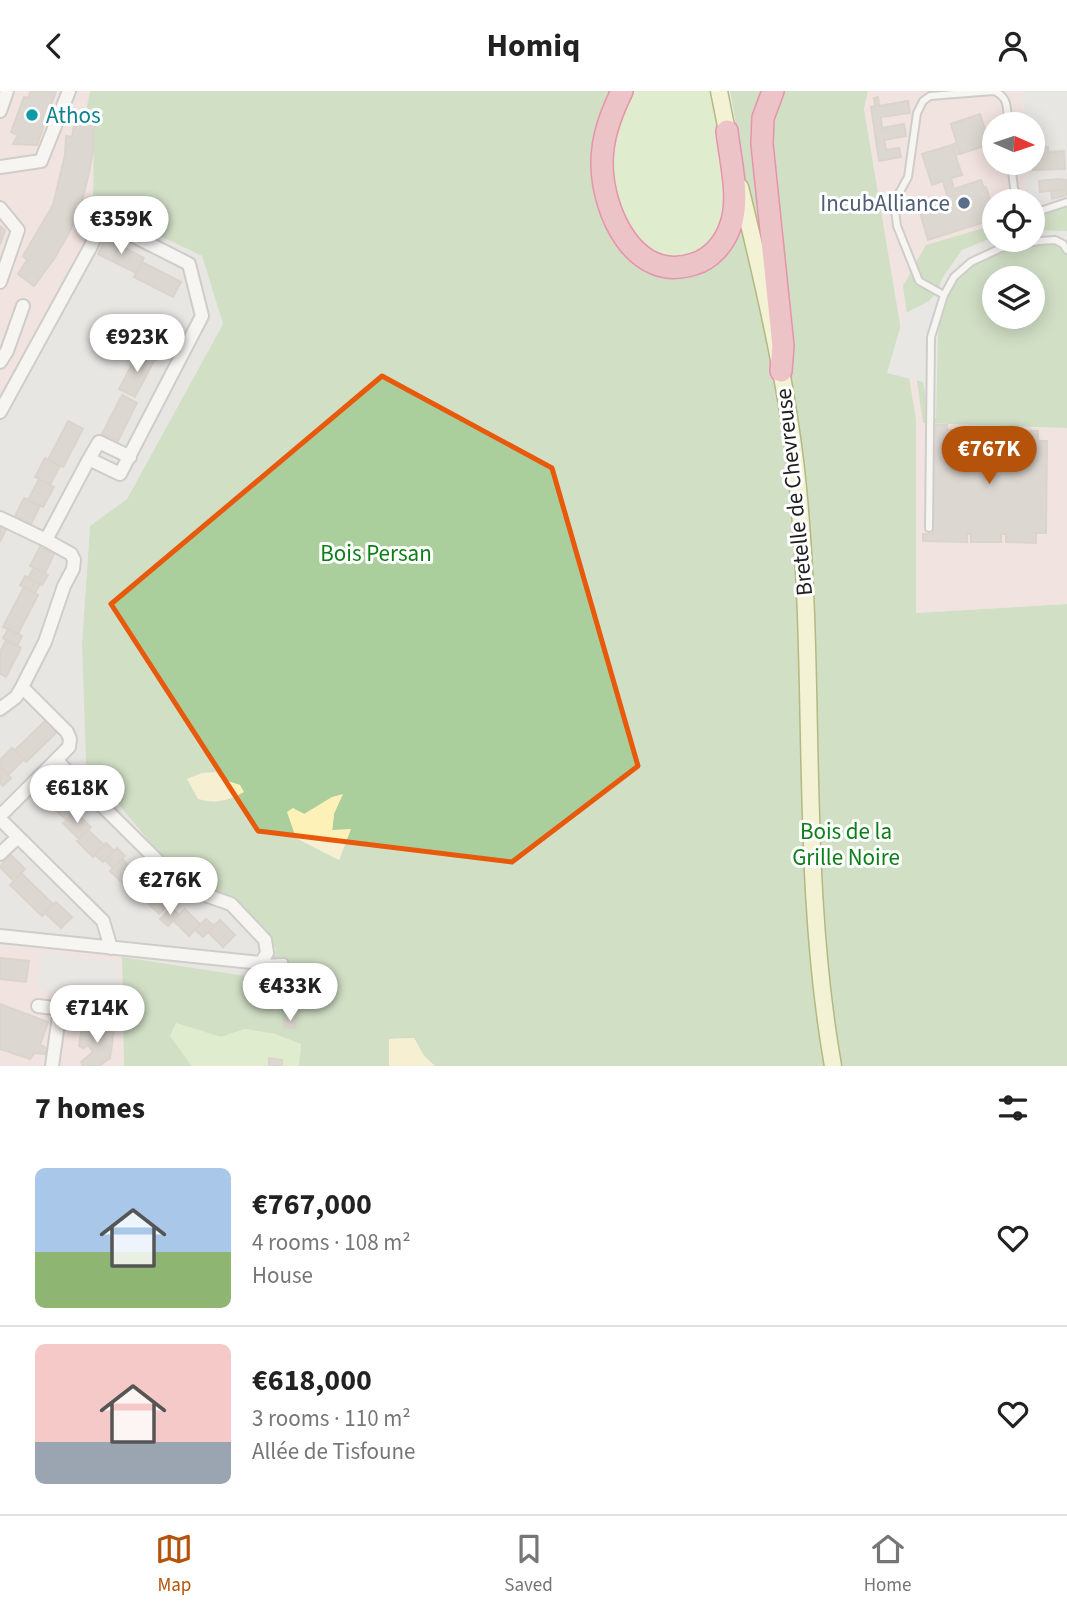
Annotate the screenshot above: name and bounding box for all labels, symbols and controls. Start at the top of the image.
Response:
text: Homiq [487,23,580,69]
icon: back [35,27,73,65]
icon: person [994,27,1032,65]
place label: Athos [46,99,101,132]
marker: Athos [24,107,40,123]
north arrow [982,112,1045,175]
map controls [982,112,1045,329]
place label: IncubAlliance [820,187,950,220]
button: locate [982,189,1045,252]
marker: IncubAlliance [956,195,972,211]
pin: €359K [72,197,170,256]
text: €359K [90,202,152,235]
button: layers [982,266,1045,329]
pin: €923K [88,315,186,374]
text: €923K [106,320,168,353]
street label: Bretelle de Chevreuse [767,387,821,597]
pin: €767K [940,427,1038,486]
text: €767K [958,432,1020,465]
park label: Bois Persan [320,537,432,570]
pin: €618K [28,765,126,825]
text: €618K [46,771,108,804]
park label: Bois de la Grille Noire [792,815,900,874]
pin: €276K [121,857,219,917]
text: €276K [139,863,201,896]
pin: €433K [241,963,339,1023]
text: €433K [259,969,321,1002]
pin: €714K [48,985,146,1045]
text: €714K [66,991,128,1024]
text: 7 homes [35,1087,145,1130]
icon: filters [994,1089,1032,1127]
text: €767,000 [252,1183,372,1226]
icon: home [91,1196,175,1280]
icon: heart [994,1219,1032,1257]
text: 4 rooms · 108 m² [252,1226,411,1259]
text: House [252,1259,313,1292]
text: €618,000 [252,1359,372,1402]
icon: home [91,1372,175,1456]
icon: heart [994,1395,1032,1433]
text: 3 rooms · 110 m² [252,1402,411,1435]
text: Allée de Tisfoune [252,1435,415,1468]
tab: Map [155,1530,193,1599]
tab: Saved [504,1530,553,1599]
tab: Home [864,1530,912,1599]

